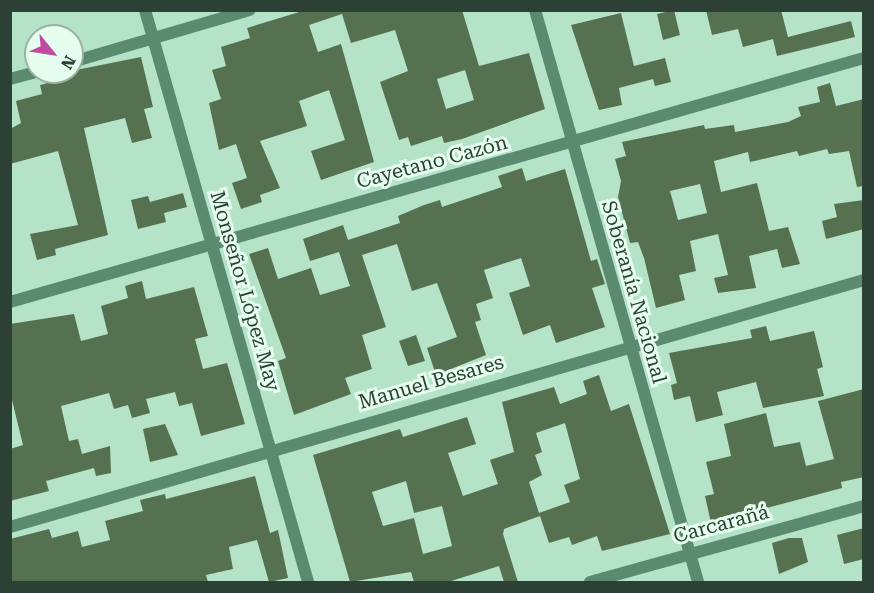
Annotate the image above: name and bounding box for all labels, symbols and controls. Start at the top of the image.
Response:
north arrow [24,24,84,84]
text: N [57,52,80,72]
street label: Cayetano Cazón [354,130,510,194]
street label: Monseñor López May [205,188,285,394]
street label: Soberanía Nacional [596,198,672,386]
street label: Manuel Besares [356,350,506,414]
street label: Carcarañá [671,500,771,548]

